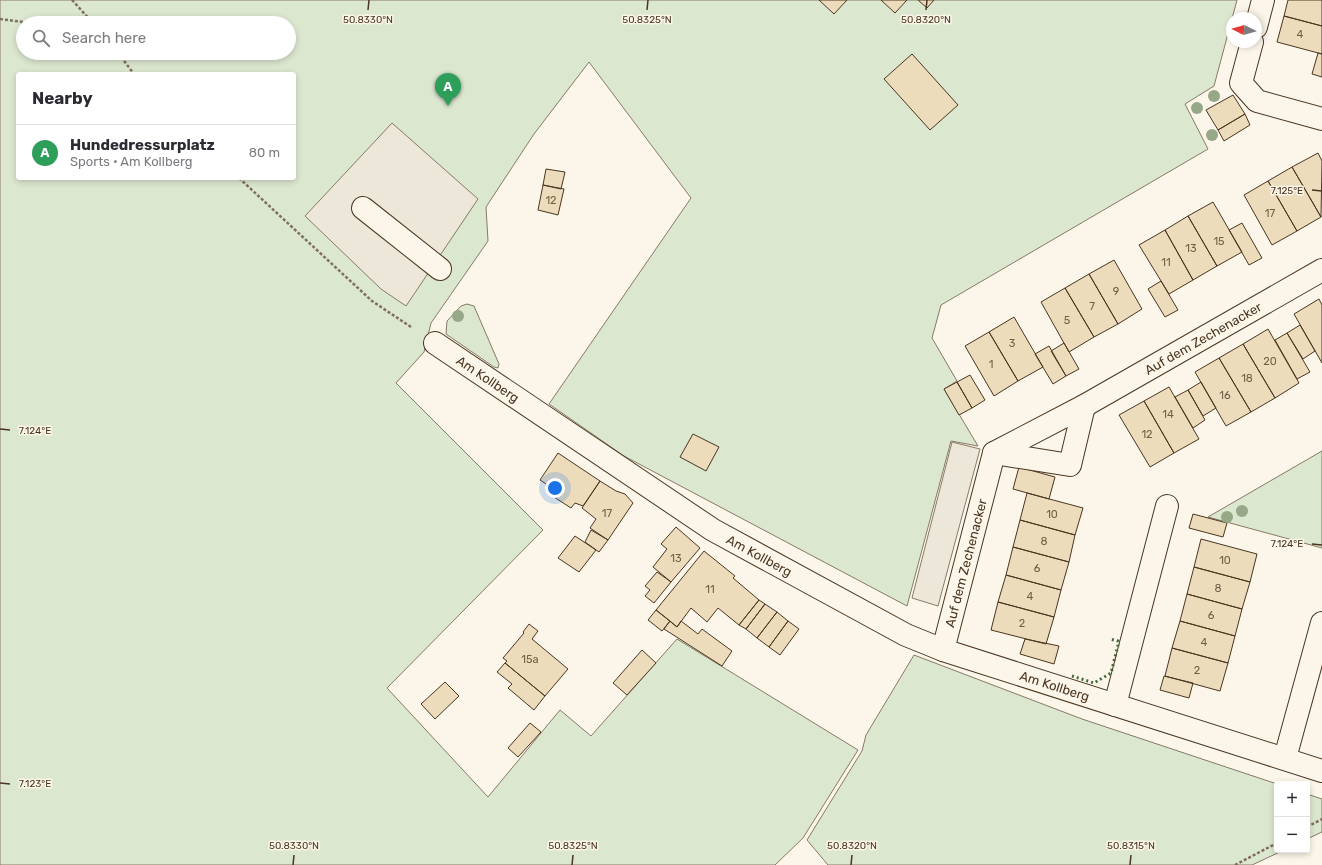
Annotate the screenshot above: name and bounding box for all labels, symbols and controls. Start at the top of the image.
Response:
north arrow [1226,12,1262,48]
text: 50.8330°N [343,14,393,26]
text: 50.8325°N [622,14,672,26]
text: 50.8320°N [901,14,951,26]
search box [16,16,296,60]
icon: search [30,27,52,49]
house number: 4 [1297,28,1304,41]
text: Search here [62,29,146,47]
pin: A [435,73,461,106]
text: Nearby [32,88,93,108]
text: Hundedressurplatz [70,136,215,154]
text: A [40,145,50,160]
text: 80 m [249,145,280,160]
text: Sports · Am Kollberg [70,154,193,169]
text: 7.125°E [1271,185,1303,197]
house number: 12 [545,194,557,207]
house number: 17 [1265,207,1276,220]
house number: 15 [1213,235,1225,248]
house number: 13 [1185,242,1197,255]
house number: 11 [1161,256,1171,269]
house number: 9 [1113,285,1119,298]
street label: Auf dem Zechenacker [1142,299,1264,378]
house number: 7 [1089,300,1095,313]
house number: 5 [1064,314,1071,327]
house number: 3 [1009,337,1016,350]
street label: Am Kollberg [454,353,522,406]
house number: 20 [1263,355,1277,368]
house number: 1 [989,358,993,371]
house number: 18 [1241,372,1253,385]
house number: 16 [1219,389,1231,402]
house number: 14 [1162,408,1174,421]
text: 7.124°E [19,425,51,437]
house number: 12 [1141,428,1153,441]
your location [545,478,565,498]
street label: Auf dem Zechenacker [942,497,990,629]
house number: 17 [602,507,613,520]
house number: 10 [1046,508,1058,521]
street label: Am Kollberg [724,532,795,580]
house number: 8 [1041,535,1048,548]
text: 7.124°E [1271,538,1303,550]
house number: 13 [670,552,682,565]
house number: 10 [1219,554,1231,567]
house number: 6 [1034,562,1041,575]
house number: 8 [1215,582,1222,595]
house number: 11 [705,583,715,596]
house number: 4 [1027,590,1034,603]
house number: 6 [1208,609,1215,622]
house number: 2 [1019,617,1025,630]
house number: 4 [1201,636,1208,649]
house number: 15a [521,653,539,666]
house number: 2 [1194,664,1200,677]
street label: Am Kollberg [1018,668,1091,705]
text: 7.123°E [19,778,51,790]
map controls [1274,781,1310,853]
button: + [1274,781,1310,817]
button: − [1274,817,1310,853]
text: 50.8330°N [269,840,319,852]
text: 50.8325°N [548,840,598,852]
text: 50.8320°N [827,840,877,852]
text: 50.8315°N [1107,840,1155,852]

